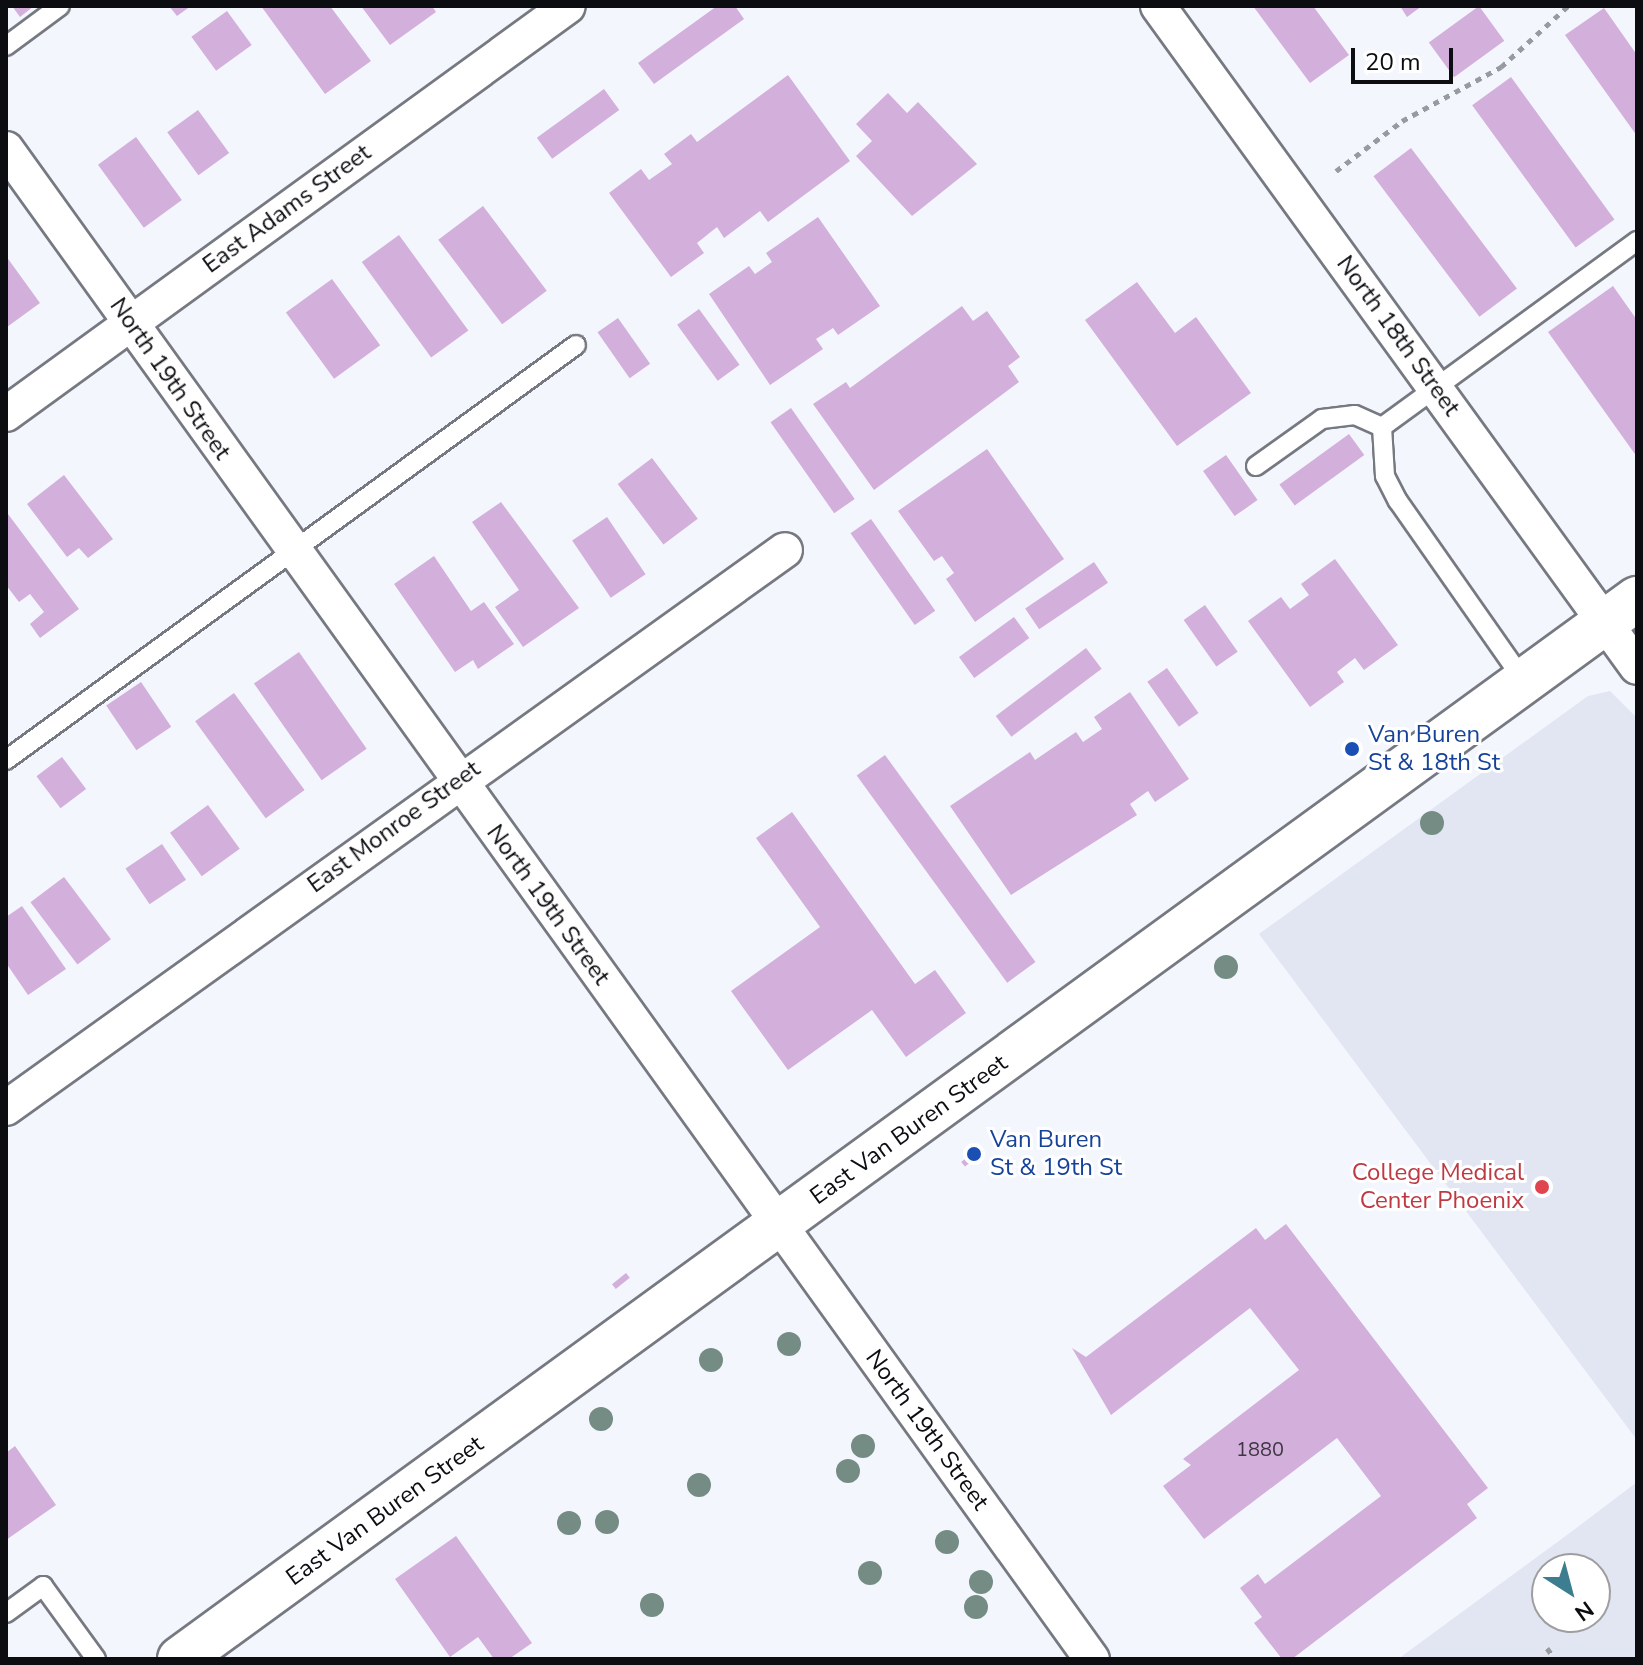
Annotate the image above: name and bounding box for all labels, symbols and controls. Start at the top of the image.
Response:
scale bar [1355,32,1457,82]
text: 20 m [1365,46,1421,78]
street label: East Adams Street [197,138,377,280]
street label: North 18th Street [1330,250,1466,422]
street label: North 19th Street [103,293,237,465]
place label: Van Buren St & 18th St [1368,721,1500,777]
marker: Van Buren St & 18th St [1343,740,1361,758]
street label: East Monroe Street [302,755,486,899]
street label: North 19th Street [480,819,616,991]
street label: East Van Buren Street [805,1049,1013,1211]
place label: Van Buren St & 19th St [990,1126,1122,1182]
marker: Van Buren St & 19th St [965,1145,983,1163]
place label: College Medical Center Phoenix [1352,1159,1524,1215]
marker: College Medical Center Phoenix [1531,1176,1553,1198]
street label: North 19th Street [859,1344,995,1516]
street label: East Van Buren Street [281,1430,489,1592]
house number: 1880 [1236,1437,1284,1461]
north arrow [1531,1553,1611,1633]
text: N [1568,1594,1599,1628]

